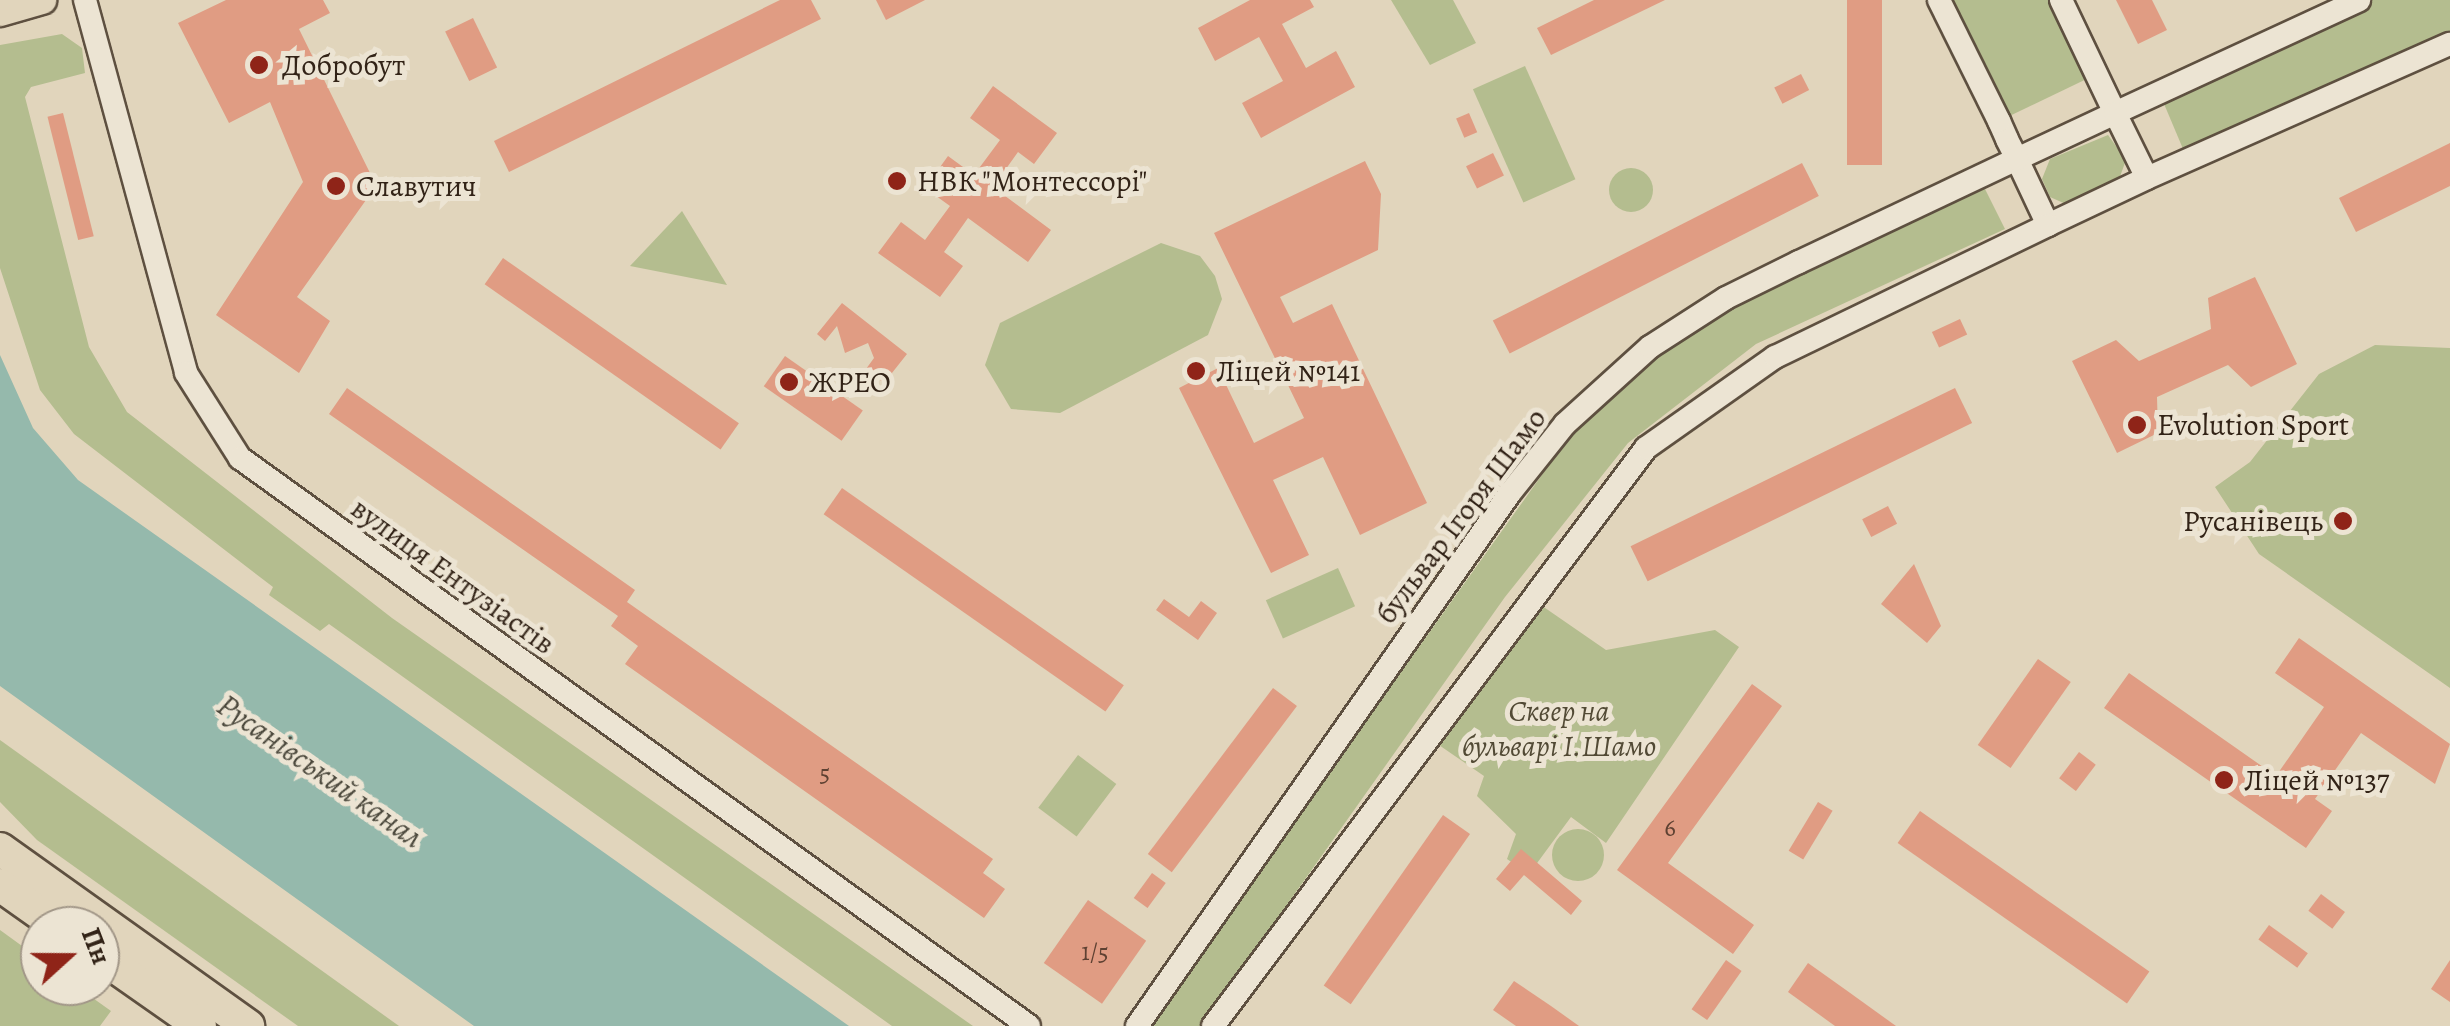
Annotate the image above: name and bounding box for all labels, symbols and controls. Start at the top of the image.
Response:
place label: Добробут [282,47,405,83]
marker: Добробут [246,52,272,78]
place label: НВК "Монтессорі" [917,163,1148,199]
place label: Славутич [356,168,477,204]
marker: НВК "Монтессорі" [886,170,908,192]
marker: Славутич [325,175,347,197]
place label: Ліцей №141 [1216,353,1360,389]
marker: Ліцей №141 [1185,360,1207,382]
place label: ЖРЕО [809,364,891,400]
marker: ЖРЕО [778,371,800,393]
street label: бульвар Ігоря Шамо [1368,401,1554,631]
place label: Evolution Sport [2157,407,2349,443]
marker: Evolution Sport [2126,414,2148,436]
street label: вулиця Ентузіастів [344,490,562,662]
place label: Русанівець [2183,503,2323,539]
marker: Русанівець [2332,510,2354,532]
water label: Русанівський канал [210,686,430,856]
park label: Сквер на бульварі І.Шамо [1462,693,1656,764]
house number: 5 [820,758,830,788]
place label: Ліцей №137 [2244,762,2389,798]
marker: Ліцей №137 [2213,769,2235,791]
house number: 6 [1664,813,1676,843]
north arrow [20,906,120,1006]
text: Пн [72,922,120,970]
house number: 1/5 [1081,937,1109,967]

